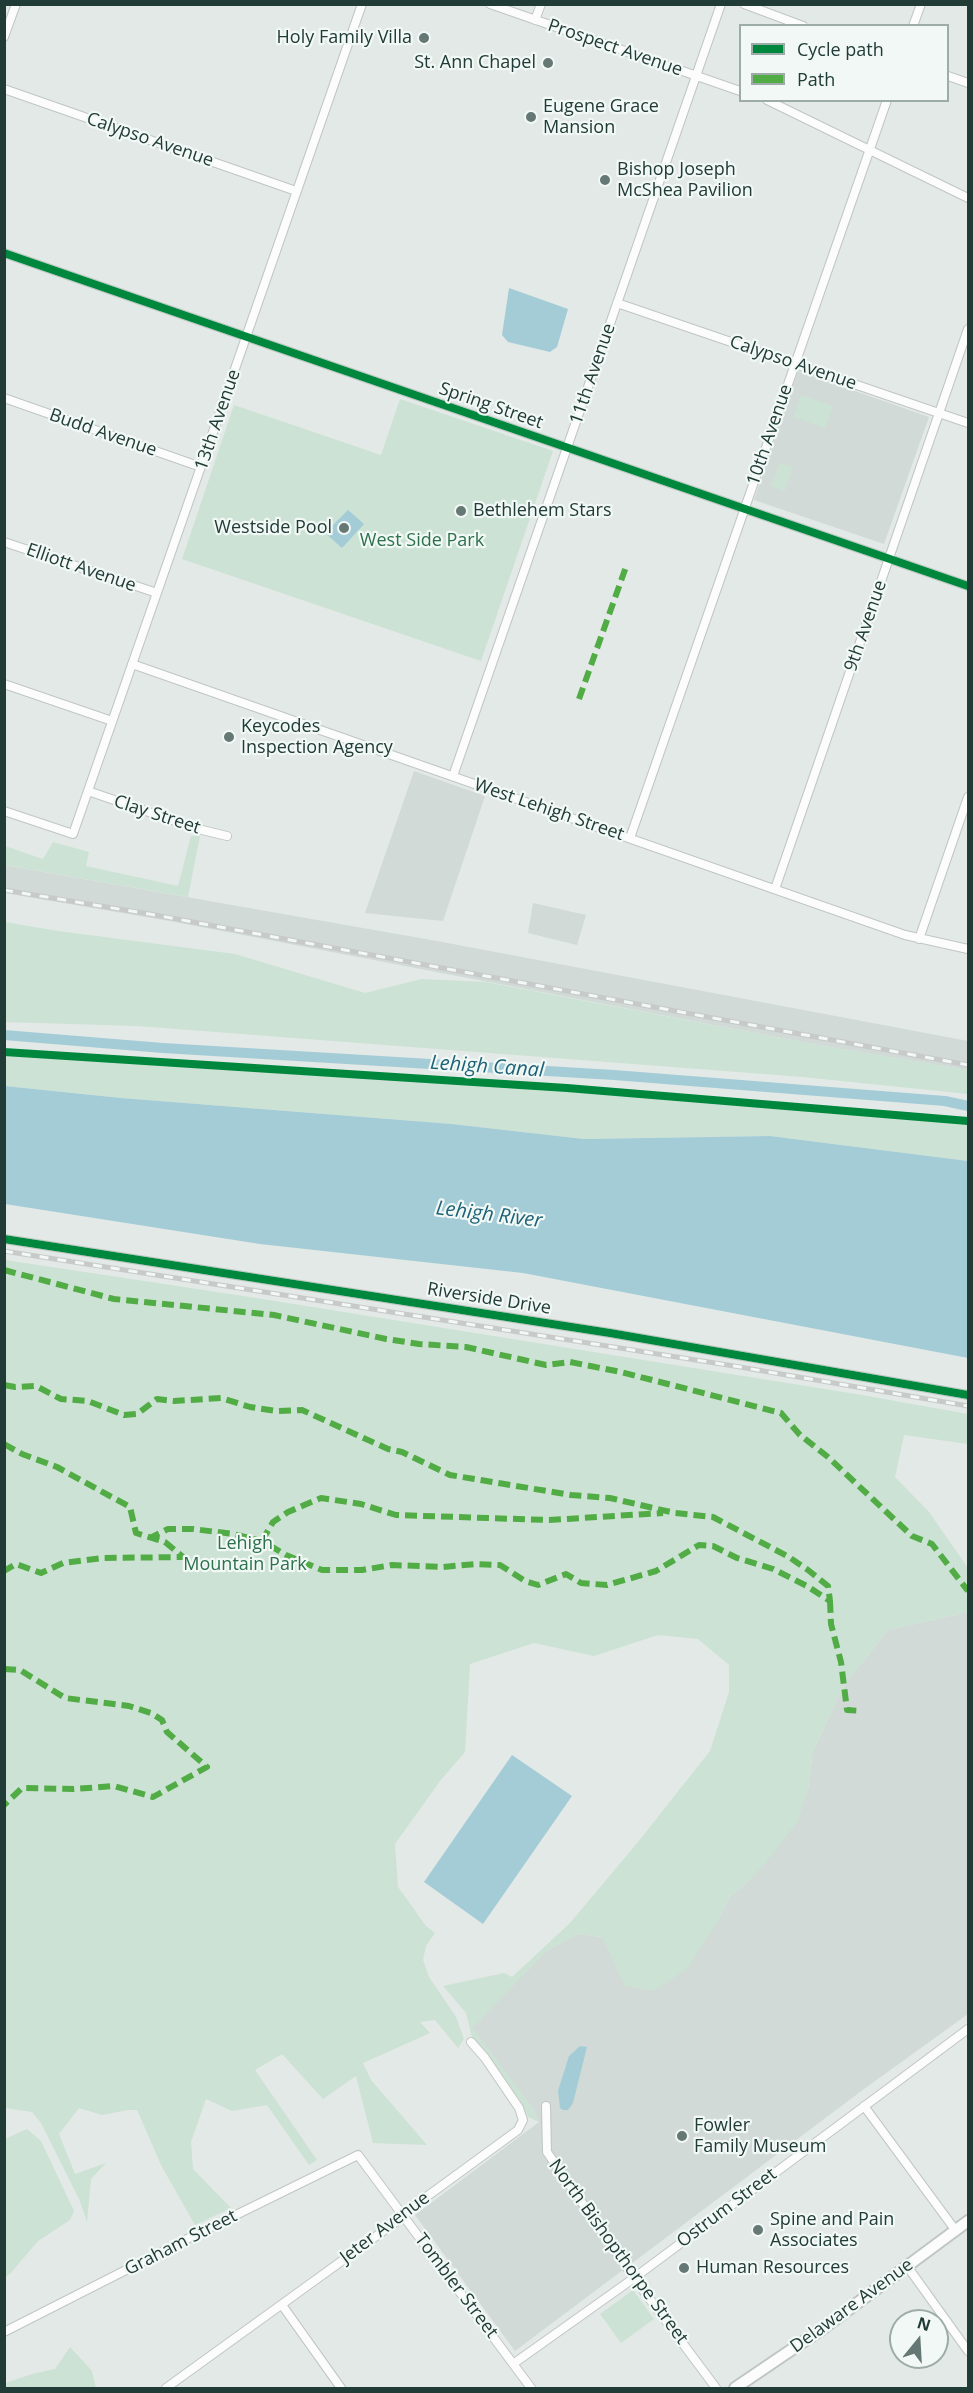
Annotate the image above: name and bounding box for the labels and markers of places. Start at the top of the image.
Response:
place label: Holy Family Villa [277,27,412,49]
marker: Holy Family Villa [417,31,431,45]
place label: St. Ann Chapel [414,52,536,74]
marker: St. Ann Chapel [541,56,555,70]
place label: Eugene Grace Mansion [543,96,659,138]
marker: Eugene Grace Mansion [524,110,538,124]
place label: Bishop Joseph McShea Pavilion [617,159,753,201]
marker: Bishop Joseph McShea Pavilion [598,173,612,187]
place label: Bethlehem Stars [473,500,612,522]
marker: Bethlehem Stars [454,504,468,518]
place label: Westside Pool [214,517,332,539]
marker: Westside Pool [337,521,351,535]
place label: Keycodes Inspection Agency [241,716,393,758]
marker: Keycodes Inspection Agency [222,730,236,744]
place label: Fowler Family Museum [694,2115,826,2158]
marker: Fowler Family Museum [675,2129,689,2143]
place label: Spine and Pain Associates [770,2209,894,2252]
marker: Spine and Pain Associates [751,2223,765,2237]
place label: Human Resources [696,2257,849,2279]
marker: Human Resources [677,2261,691,2275]

